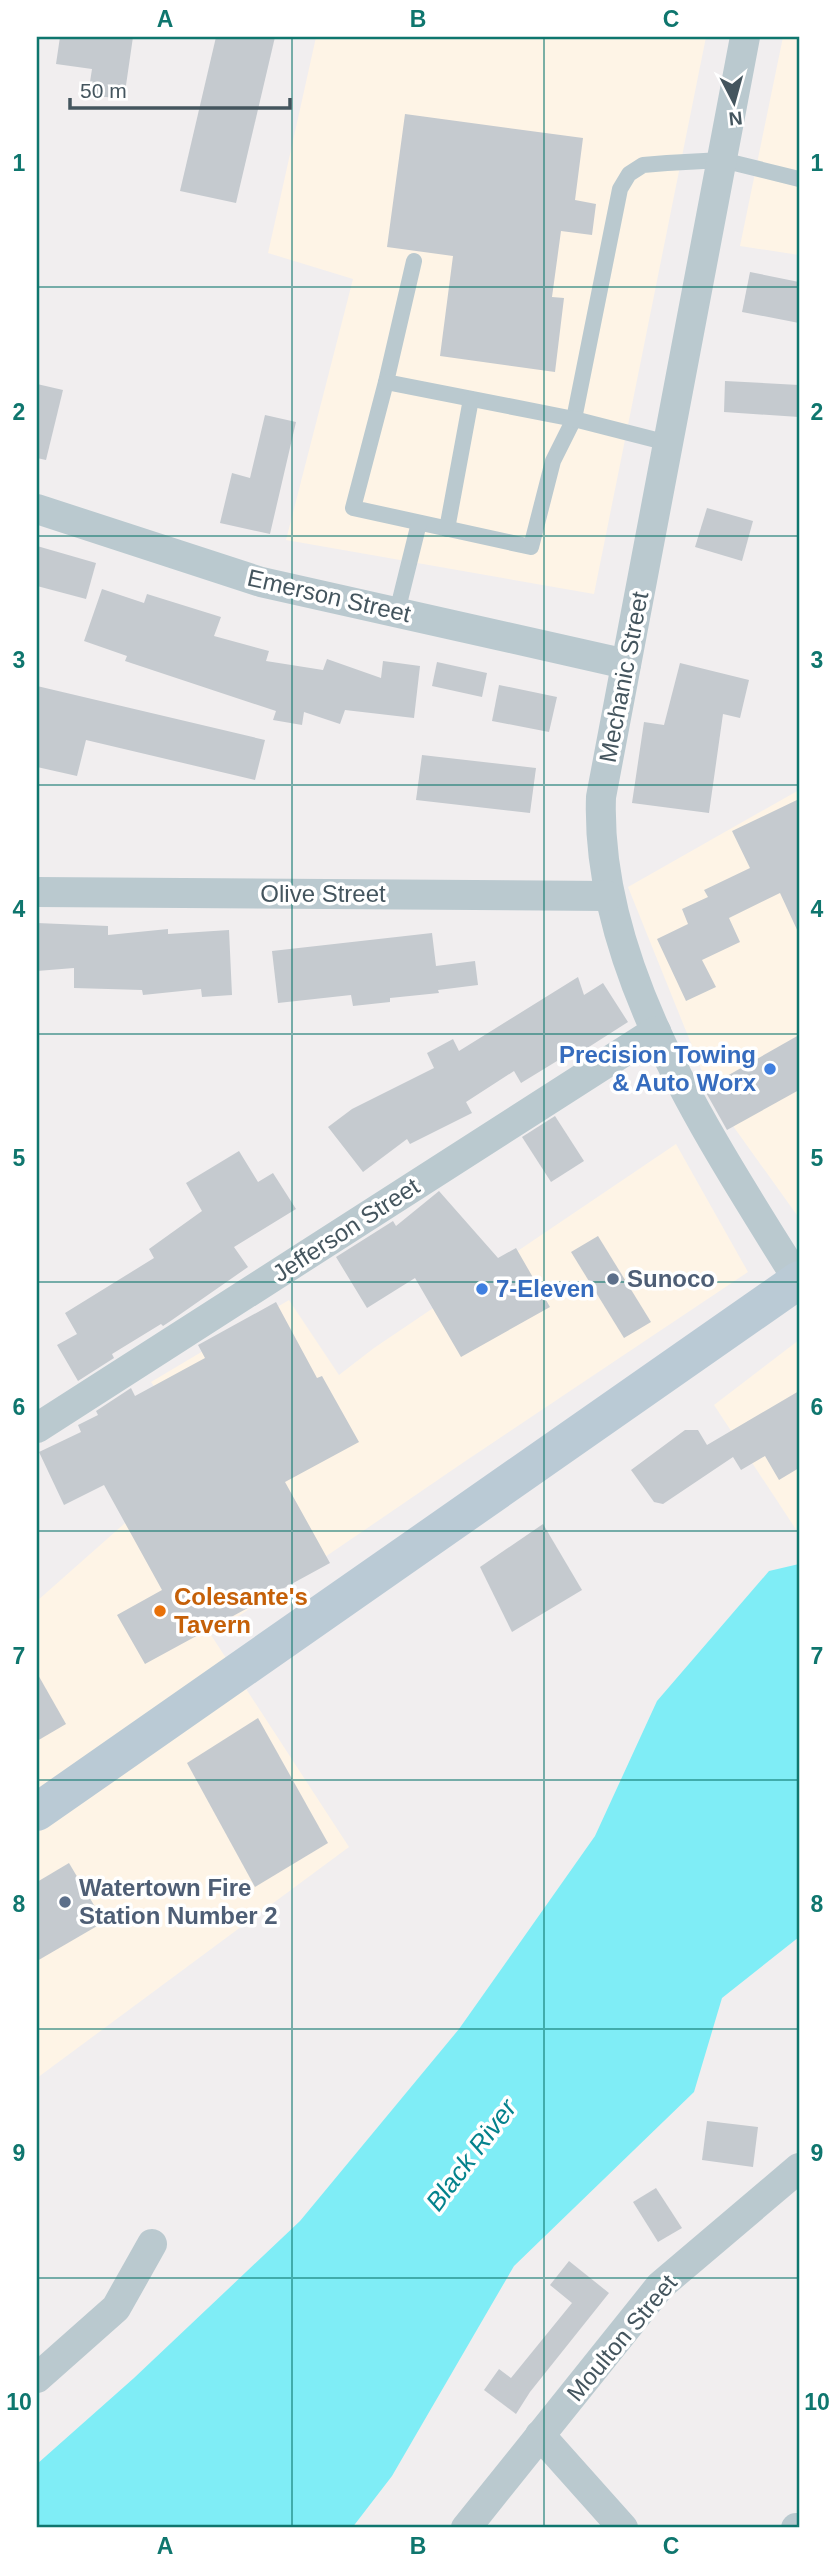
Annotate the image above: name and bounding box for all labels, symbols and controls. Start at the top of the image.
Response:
text: A [157,6,173,32]
text: B [410,6,426,32]
text: C [663,6,679,32]
scale bar [70,66,290,110]
north arrow [700,66,770,136]
text: 50 m [80,79,127,102]
text: N [728,107,744,130]
text: 1 [13,150,26,176]
text: 1 [811,150,824,176]
text: 2 [13,399,25,425]
text: 2 [811,399,823,425]
street label: Emerson Street [245,564,414,627]
street label: Mechanic Street [594,589,653,765]
text: 3 [13,647,25,673]
text: 3 [811,647,823,673]
street label: Olive Street [260,880,386,907]
text: 4 [13,896,26,922]
text: 4 [811,896,824,922]
place label: Precision Towing & Auto Worx [559,1041,757,1096]
marker: Precision Towing & Auto Worx [762,1061,778,1077]
text: 5 [13,1145,26,1171]
text: 5 [811,1145,824,1171]
street label: Jefferson Street [268,1172,424,1287]
place label: Sunoco [627,1265,715,1292]
marker: Sunoco [605,1271,621,1287]
place label: 7-Eleven [496,1275,595,1302]
marker: 7-Eleven [474,1281,490,1297]
text: 6 [13,1394,25,1420]
text: 6 [811,1394,823,1420]
place label: Colesante's Tavern [174,1583,308,1638]
marker: Colesante's Tavern [152,1603,168,1619]
text: 7 [13,1643,25,1669]
text: 7 [811,1643,823,1669]
place label: Watertown Fire Station Number 2 [79,1874,278,1929]
text: 8 [13,1891,26,1917]
text: 8 [811,1891,824,1917]
marker: Watertown Fire Station Number 2 [57,1894,73,1910]
water label: Black River [419,2092,523,2217]
text: 9 [13,2140,25,2166]
text: 9 [811,2140,823,2166]
street label: Moulton Street [561,2269,682,2406]
text: 10 [6,2389,32,2415]
text: 10 [804,2389,830,2415]
text: A [157,2533,173,2559]
text: B [410,2533,426,2559]
text: C [663,2533,679,2559]

